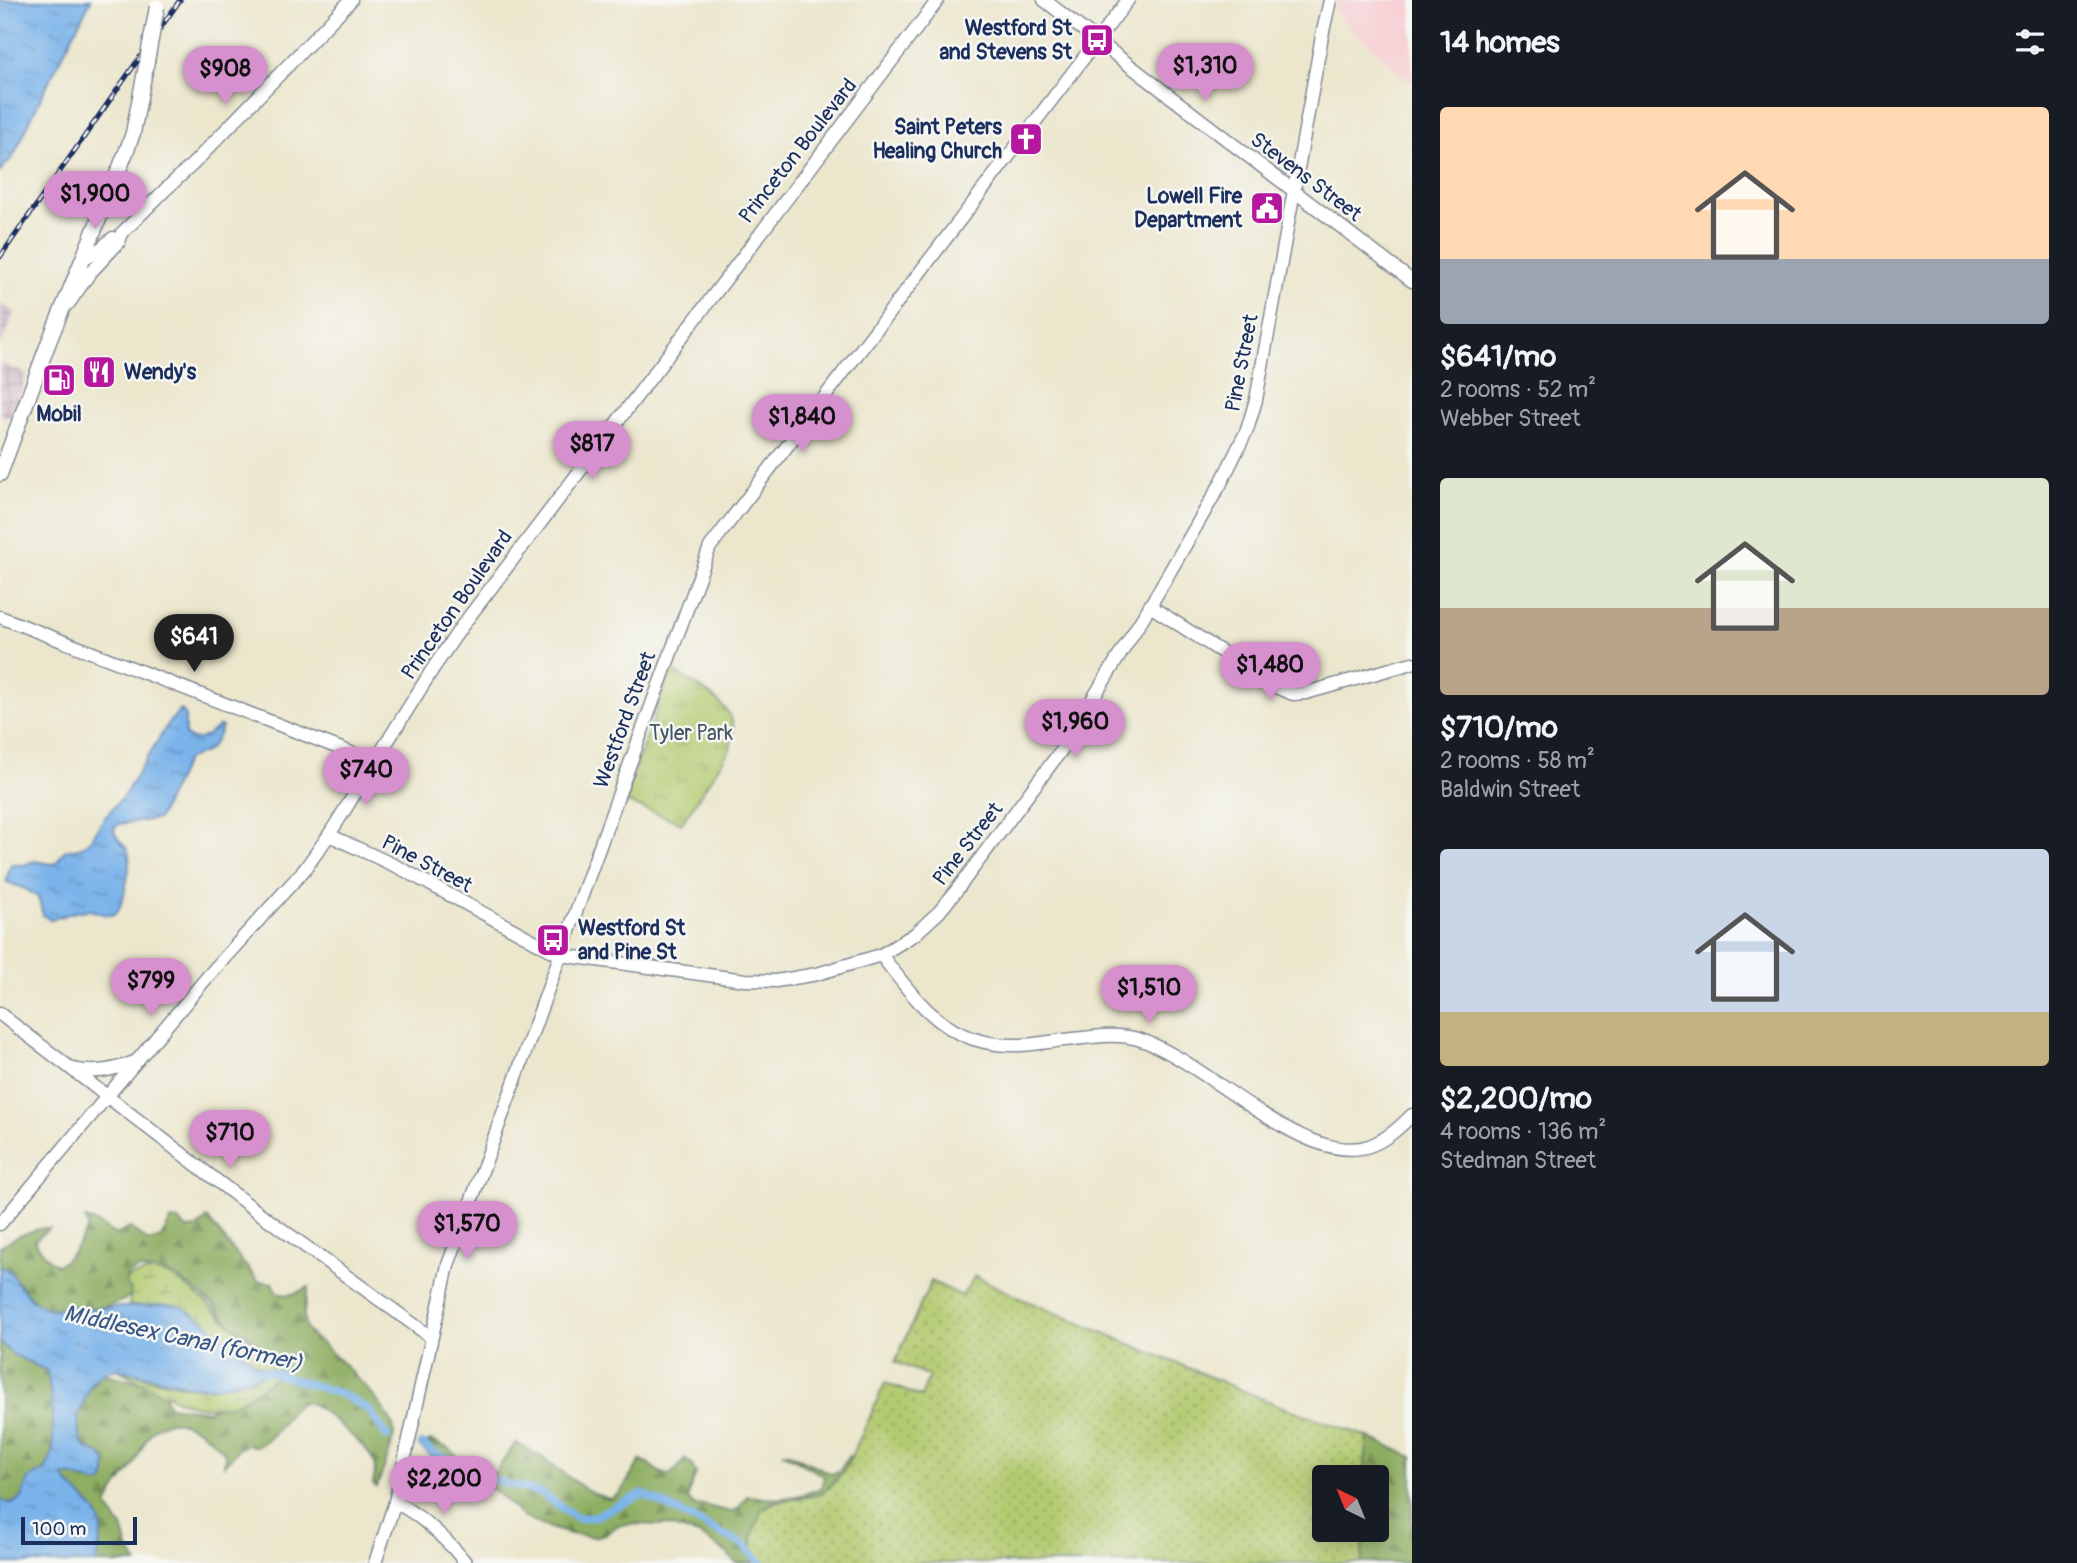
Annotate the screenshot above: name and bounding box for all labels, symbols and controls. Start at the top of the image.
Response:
place label: Westford St and Stevens St [940,15,1073,66]
bus stop icon: Westford St and Stevens St [1078,21,1116,59]
icon: filters [2011,23,2049,61]
text: 14 homes [1440,24,1560,61]
pin: $1,310 [1148,43,1262,103]
pin: $908 [184,46,266,106]
text: $1,310 [1173,51,1237,80]
text: $908 [199,54,251,83]
street label: Princeton Boulevard [733,73,863,229]
place label: Saint Peters Healing Church [873,114,1003,165]
church icon: Saint Peters Healing Church [1007,120,1045,158]
street label: Stevens Street [1245,126,1368,228]
icon: home [1682,152,1808,278]
pin: $1,900 [38,172,152,231]
text: $1,900 [60,179,130,208]
place label: Lowell Fire Department [1134,183,1243,234]
public building icon: Lowell Fire Department [1248,189,1286,227]
street label: Pine Street [1219,311,1265,414]
text: $641/mo [1440,338,1556,375]
restaurant icon: Wendy's [80,353,118,391]
place label: Wendy's [124,359,197,386]
fuel station icon: Mobil [40,361,78,399]
text: 2 rooms · 52 m² [1440,375,1596,404]
pin: $1,840 [745,394,859,454]
place label: Mobil [36,401,82,428]
text: $1,840 [768,402,836,431]
text: Webber Street [1440,404,1580,433]
pin: $817 [551,421,633,481]
text: $817 [569,429,615,458]
icon: home [1682,523,1808,649]
street label: Princeton Boulevard [395,525,519,685]
pin: $641 [153,614,235,674]
text: $641 [170,622,218,651]
pin: $1,480 [1213,642,1327,702]
street label: Westford Street [588,647,662,792]
text: $1,480 [1236,650,1304,679]
pin: $1,960 [1018,700,1132,759]
text: $1,960 [1041,707,1109,736]
text: $710/mo [1440,709,1558,746]
park label: Tyler Park [649,720,733,747]
text: 2 rooms · 58 m² [1440,746,1595,775]
pin: $740 [325,748,407,807]
text: $740 [339,755,393,784]
text: Baldwin Street [1440,775,1580,804]
street label: Pine Street [927,796,1009,891]
street label: Pine Street [377,829,477,899]
icon: home [1682,894,1808,1020]
place label: Westford St and Pine St [578,915,686,966]
bus stop icon: Westford St and Pine St [534,921,572,959]
pin: $799 [110,958,192,1018]
pin: $1,510 [1092,965,1206,1025]
text: $799 [127,966,175,995]
text: $1,510 [1117,973,1181,1002]
text: $2,200/mo [1440,1080,1592,1117]
pin: $710 [189,1110,271,1170]
text: 4 rooms · 136 m² [1440,1117,1606,1146]
text: $710 [205,1118,255,1147]
text: Stedman Street [1440,1146,1596,1175]
pin: $1,570 [410,1202,524,1261]
text: $1,570 [433,1209,501,1238]
water label: MIddlesex Canal (former) [61,1299,305,1377]
pin: $2,200 [387,1456,501,1516]
text: $2,200 [406,1464,482,1493]
north arrow [1312,1465,1390,1542]
map controls [1312,1465,1389,1542]
scale bar [21,1514,136,1546]
text: 100 m [32,1517,86,1541]

